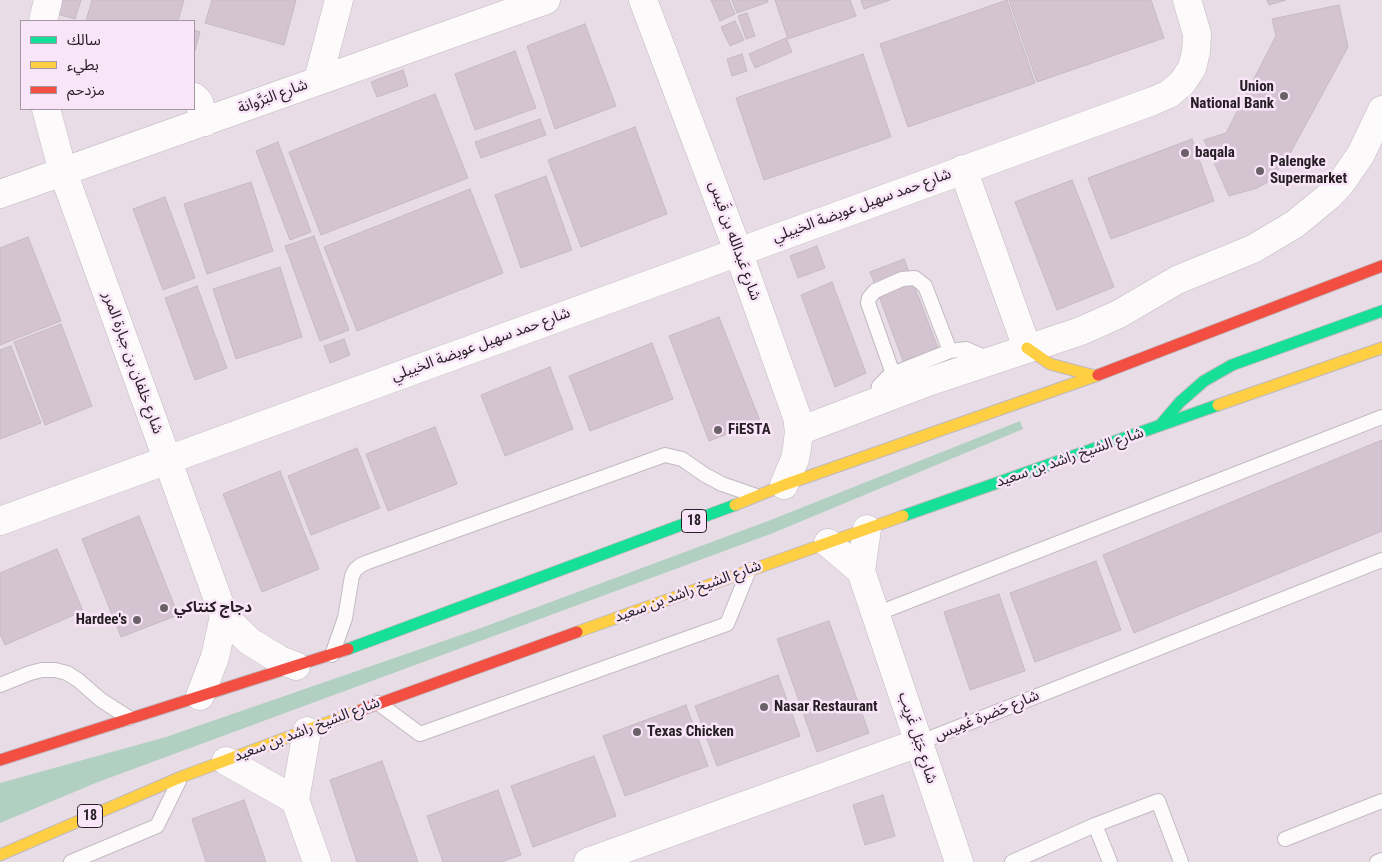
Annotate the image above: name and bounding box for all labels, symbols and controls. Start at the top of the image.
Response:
legend [20,20,195,110]
text: سالك [67,31,101,49]
text: بطيء [67,56,99,74]
street label: شارع البَرَّوانة [236,76,310,118]
place label: Union National Bank [1190,78,1274,113]
text: مزدحم [67,81,105,99]
marker: Union National Bank [1278,90,1290,102]
place label: baqala [1195,144,1235,162]
marker: baqala [1179,147,1191,159]
place label: Palengke Supermarket [1270,153,1347,188]
street label: شارع حمد سهيل عويضة الخييلي [770,165,954,247]
marker: Palengke Supermarket [1254,165,1266,177]
street label: شارع عَبدالله بن قَيس [704,179,764,303]
street label: شارع خلفان بن جبارة المرر [98,289,166,437]
street label: شارع حمد سهيل عويضة الخييلي [389,304,573,386]
place label: FiESTA [728,421,771,439]
marker: FiESTA [712,424,724,436]
street label: شارع الشيخ راشد بن سعيد [994,424,1146,492]
road number: 18 [682,510,706,532]
street label: شارع الشيخ راشد بن سعيد [612,557,764,627]
place label: دجاج كنتاكي [174,599,252,617]
marker: دجاج كنتاكي [158,602,170,614]
place label: Hardee's [76,611,127,629]
marker: Hardee's [131,614,143,626]
street label: شارع حَضرة غُمِيس [932,687,1042,745]
street label: شارع جَبَل غَرِيب [894,690,940,786]
street label: شارع الشيخ راشد بن سعيد [231,694,383,766]
place label: Nasar Restaurant [774,698,878,716]
marker: Nasar Restaurant [758,701,770,713]
place label: Texas Chicken [647,723,734,741]
marker: Texas Chicken [631,726,643,738]
road number: 18 [78,804,102,828]

